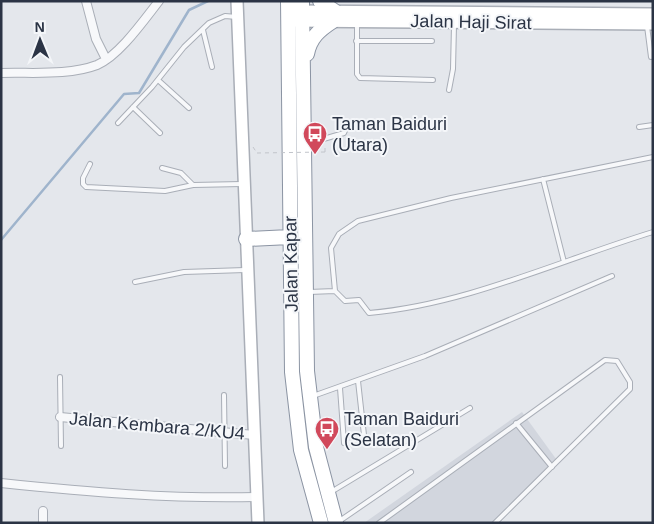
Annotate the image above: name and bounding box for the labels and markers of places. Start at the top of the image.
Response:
place label: Taman Baiduri (Utara) [332,114,447,155]
bus stop icon: Taman Baiduri (Utara) [302,121,328,155]
place label: Taman Baiduri (Selatan) [344,409,459,450]
bus stop icon: Taman Baiduri (Selatan) [314,416,340,450]

